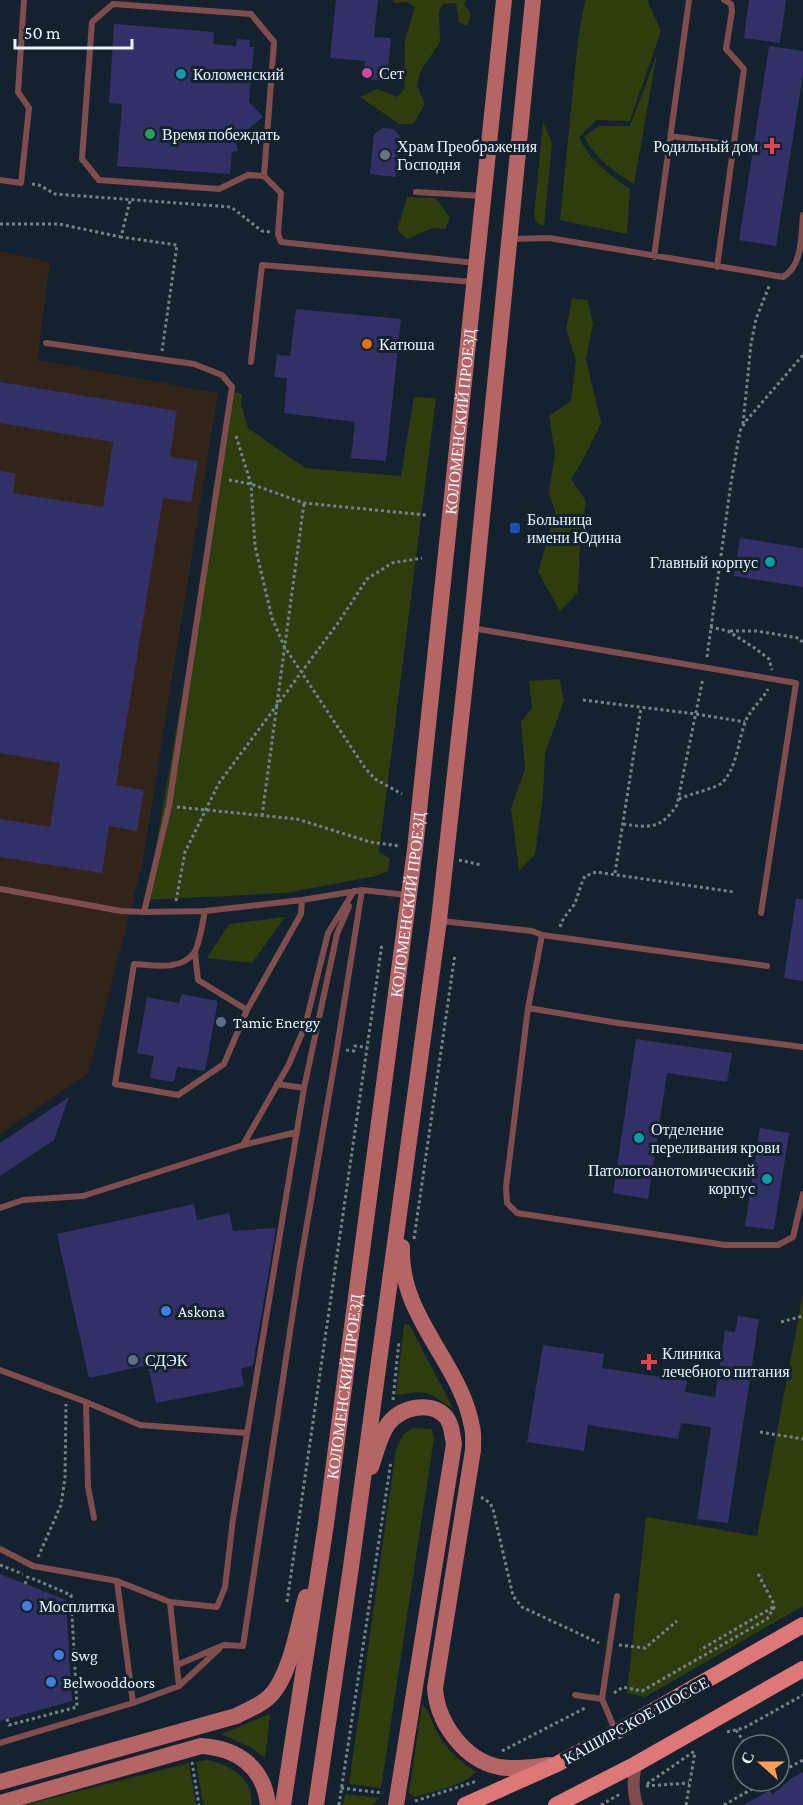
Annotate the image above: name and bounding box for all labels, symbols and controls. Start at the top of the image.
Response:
scale bar [15,12,132,50]
text: 50 m [24,23,61,43]
place label: Сет [379,65,404,82]
place label: Коломенский [193,66,285,83]
marker: Сет [360,66,374,80]
marker: Коломенский [174,67,188,81]
place label: Время побеждать [162,126,280,144]
marker: Время побеждать [143,127,157,141]
marker: Родильный дом [763,137,781,155]
place label: Храм Преображения Господня [397,138,538,174]
place label: Родильный дом [653,138,758,156]
marker: Храм Преображения Господня [378,148,392,162]
street label: КОЛОМЕНСКИЙ ПРОЕЗД [442,328,480,515]
place label: Катюша [379,336,435,353]
marker: Катюша [360,337,374,351]
place label: Больница имени Юдина [527,511,621,547]
marker: Больница имени Юдина [508,521,522,535]
place label: Главный корпус [650,554,758,572]
marker: Главный корпус [763,555,777,569]
street label: КОЛОМЕНСКИЙ ПРОЕЗД [388,811,429,998]
place label: Tamic Energy [233,1014,321,1032]
marker: Tamic Energy [214,1015,228,1029]
place label: Отделение переливания крови [651,1121,781,1157]
marker: Отделение переливания крови [632,1131,646,1145]
place label: Патологоанотомический корпус [588,1162,755,1198]
marker: Патологоанотомический корпус [760,1172,774,1186]
street label: КОЛОМЕНСКИЙ ПРОЕЗД [324,1293,366,1480]
place label: Askona [178,1303,225,1320]
marker: Askona [159,1304,173,1318]
place label: Клиника лечебного питания [662,1345,790,1380]
place label: СДЭК [145,1352,188,1370]
marker: СДЭК [126,1353,140,1367]
marker: Клиника лечебного питания [640,1353,658,1371]
place label: Мосплитка [39,1598,115,1615]
marker: Мосплитка [20,1599,34,1613]
place label: Swg [71,1647,98,1665]
marker: Swg [52,1648,66,1662]
street label: КАШИРСКОЕ ШОССЕ [561,1673,712,1767]
place label: Belwooddoors [63,1674,155,1691]
marker: Belwooddoors [44,1675,58,1689]
north arrow [731,1733,791,1793]
text: С [737,1749,757,1766]

